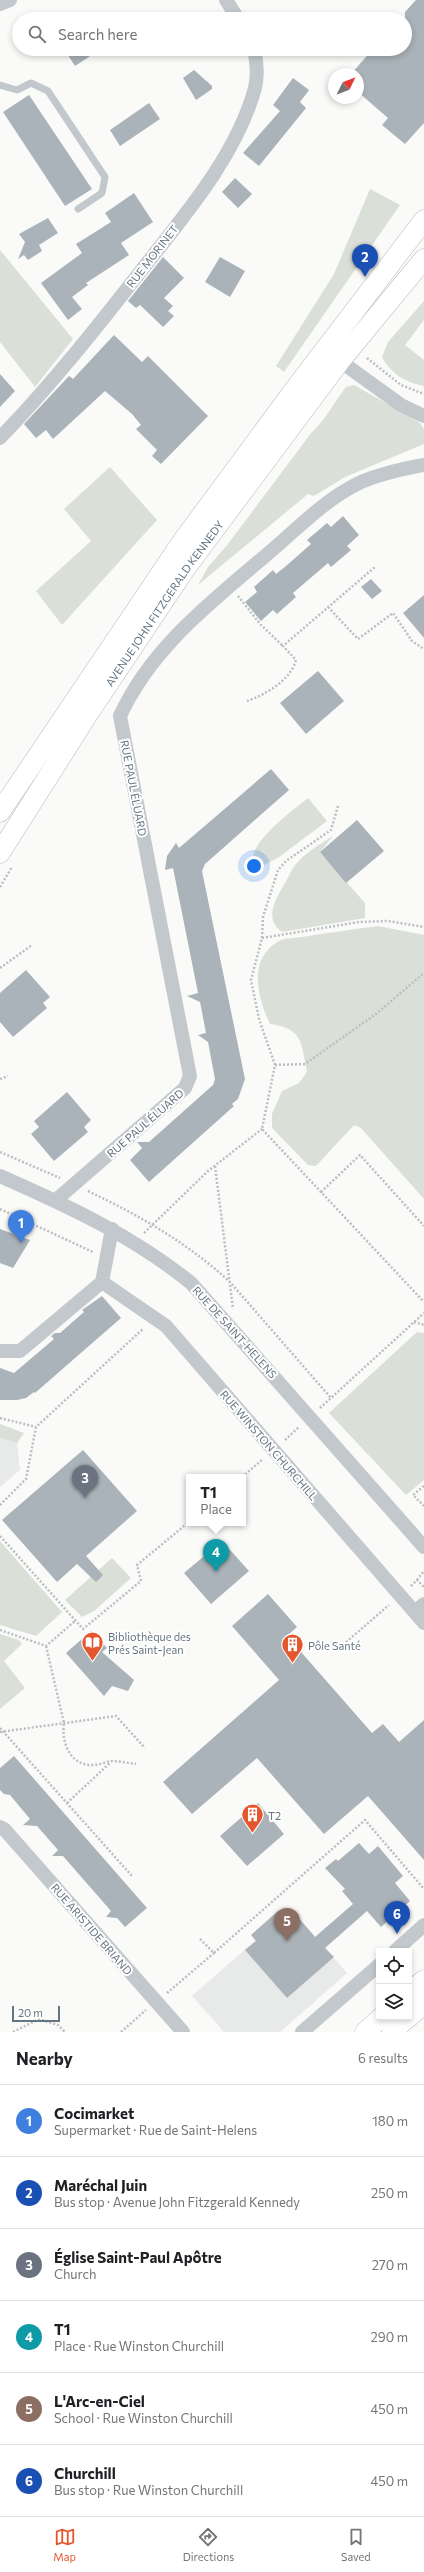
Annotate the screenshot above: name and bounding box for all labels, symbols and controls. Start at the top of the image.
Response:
search box [12,12,412,56]
icon: search [26,23,48,45]
text: Search here [58,25,137,43]
north arrow [328,68,364,104]
street label: RUE MORINET [124,222,180,290]
pin: 2 [352,244,378,277]
street label: AVENUE JOHN FITZGERALD KENNEDY [102,518,226,688]
street label: RUE PAUL ÉLUARD [118,739,151,837]
your location [244,856,264,876]
street label: RUE PAUL ÉLUARD [103,1085,186,1160]
pin: 1 [8,1210,34,1243]
street label: RUE DE SAINT-HELENS [190,1283,280,1381]
street label: RUE WINSTON CHURCHILL [218,1387,320,1503]
pin: 3 [72,1465,98,1498]
popup [186,1474,246,1526]
text: T1 [200,1483,217,1501]
text: Place [200,1501,232,1517]
pin: 4 [203,1539,229,1572]
library icon: Bibliothèque des Prés Saint-Jean [79,1629,105,1662]
place label: Bibliothèque des Prés Saint-Jean [108,1630,191,1657]
building icon: Pôle Santé [279,1632,305,1665]
place label: Pôle Santé [308,1639,361,1652]
building icon: T2 [239,1802,265,1835]
place label: T2 [268,1809,281,1822]
street label: RUE ARISTIDE BRIAND [49,1881,135,1977]
pin: 6 [384,1901,410,1934]
pin: 5 [274,1908,300,1941]
map controls [376,1948,412,2020]
button: locate [376,1948,412,1984]
button: layers [376,1984,412,2020]
scale bar [12,2004,60,2023]
text: 20 m [18,2006,43,2019]
text: Nearby [16,2048,73,2069]
text: 6 results [358,2050,408,2066]
text: Cocimarket [54,2104,134,2122]
text: 1 [26,2113,32,2129]
text: 180 m [372,2113,408,2129]
text: Supermarket · Rue de Saint-Helens [54,2122,257,2138]
text: Maréchal Juin [54,2176,147,2194]
text: 2 [25,2185,33,2201]
text: 250 m [371,2185,408,2201]
text: Bus stop · Avenue John Fitzgerald Kennedy [54,2194,300,2210]
text: Église Saint-Paul Apôtre [54,2248,222,2266]
text: 3 [25,2257,33,2273]
text: 270 m [372,2257,408,2273]
text: Church [54,2266,96,2282]
text: T1 [54,2320,70,2338]
text: 4 [25,2329,33,2345]
text: 290 m [371,2329,408,2345]
text: Place · Rue Winston Churchill [54,2338,224,2354]
text: L'Arc-en-Ciel [54,2392,145,2410]
text: 5 [25,2401,33,2417]
text: 450 m [370,2401,408,2417]
text: School · Rue Winston Churchill [54,2410,233,2426]
text: Churchill [54,2464,116,2482]
text: 6 [25,2473,33,2489]
text: 450 m [370,2473,408,2489]
text: Bus stop · Rue Winston Churchill [54,2482,243,2498]
tab: Map [53,2526,76,2563]
tab: Directions [183,2526,234,2563]
tab: Saved [341,2526,371,2563]

